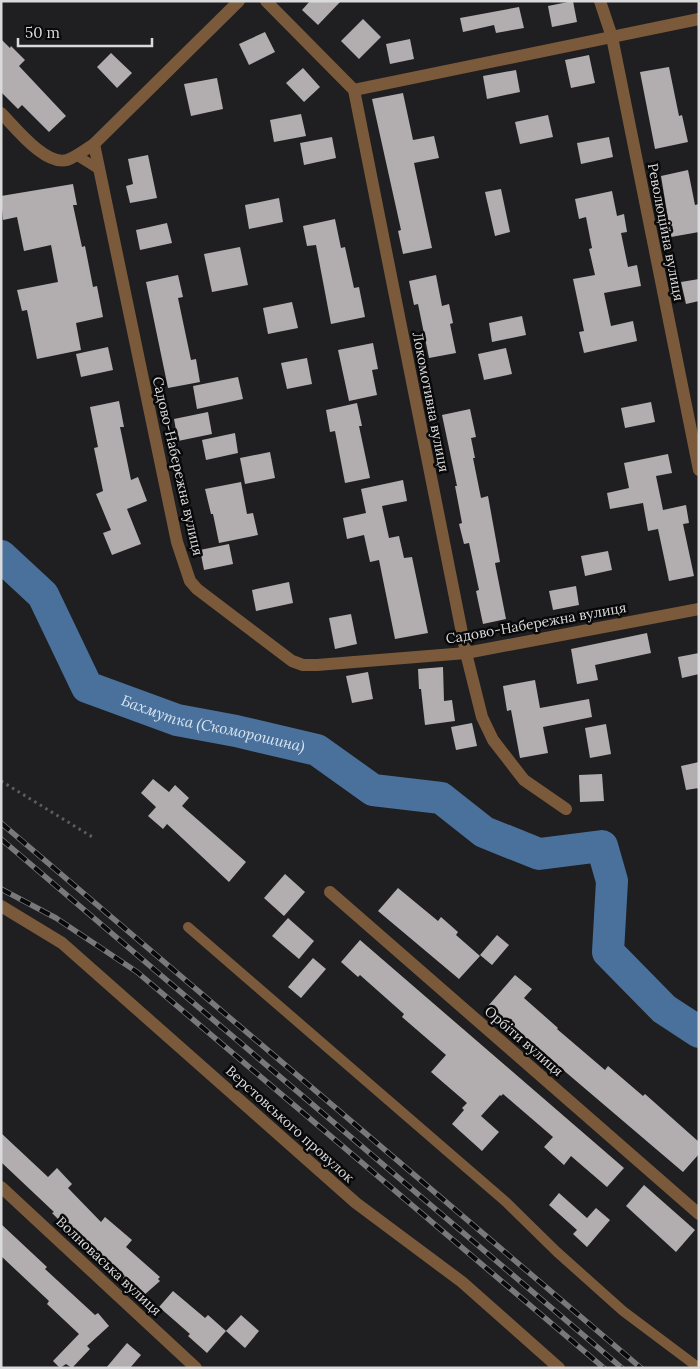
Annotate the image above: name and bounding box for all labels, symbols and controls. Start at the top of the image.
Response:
scale bar [18,15,151,47]
text: 50 m [25,23,60,42]
street label: Революційна вулиця [644,162,688,302]
street label: Локомотивна вулиця [409,330,453,474]
street label: Садово-Набережна вулиця [149,375,207,557]
street label: Садово-Набережна вулиця [444,598,628,648]
water label: Бахмутка (Скоморошина) [119,690,307,757]
street label: Орбіти вулиця [481,1002,567,1080]
street label: Верстовського провулок [222,1062,358,1187]
street label: Волноваська вулиця [53,1213,165,1319]

